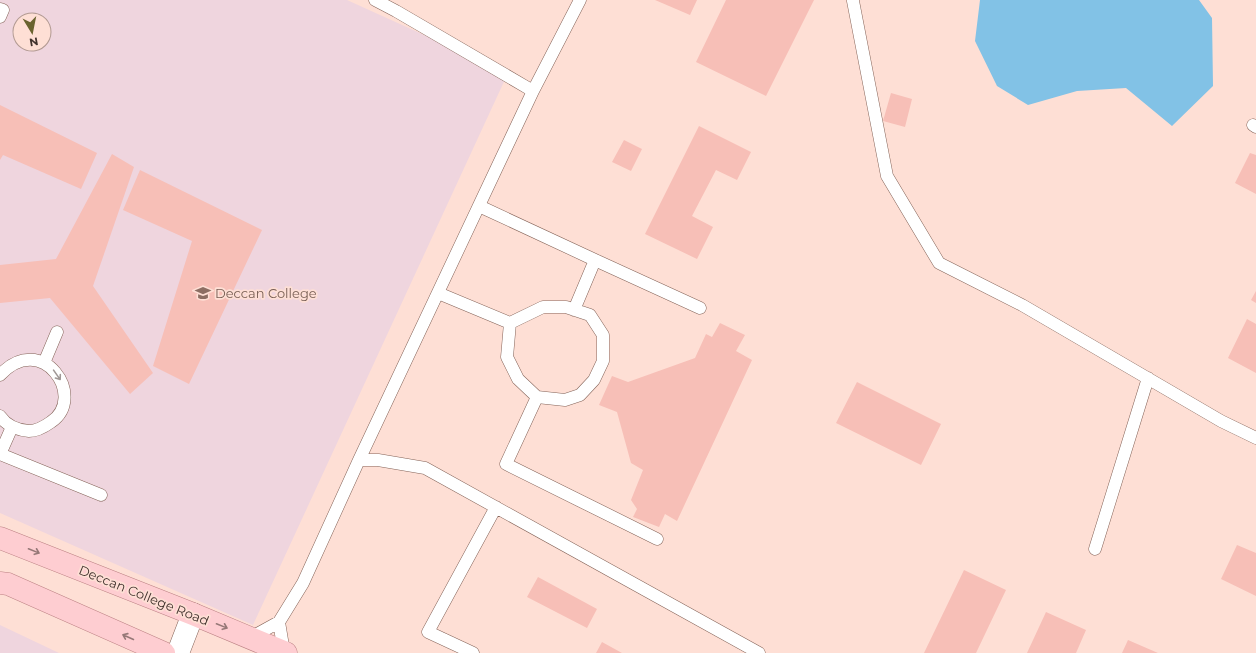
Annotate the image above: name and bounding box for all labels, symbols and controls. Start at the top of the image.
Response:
north arrow [12,12,52,52]
text: N [28,34,39,50]
school or university icon: Deccan College [194,284,212,302]
place label: Deccan College [215,285,317,301]
one-way arrow [53,369,61,380]
one-way arrow [28,548,40,556]
street label: Deccan College Road [77,562,211,628]
one-way arrow [215,623,227,630]
one-way arrow [123,633,135,640]

